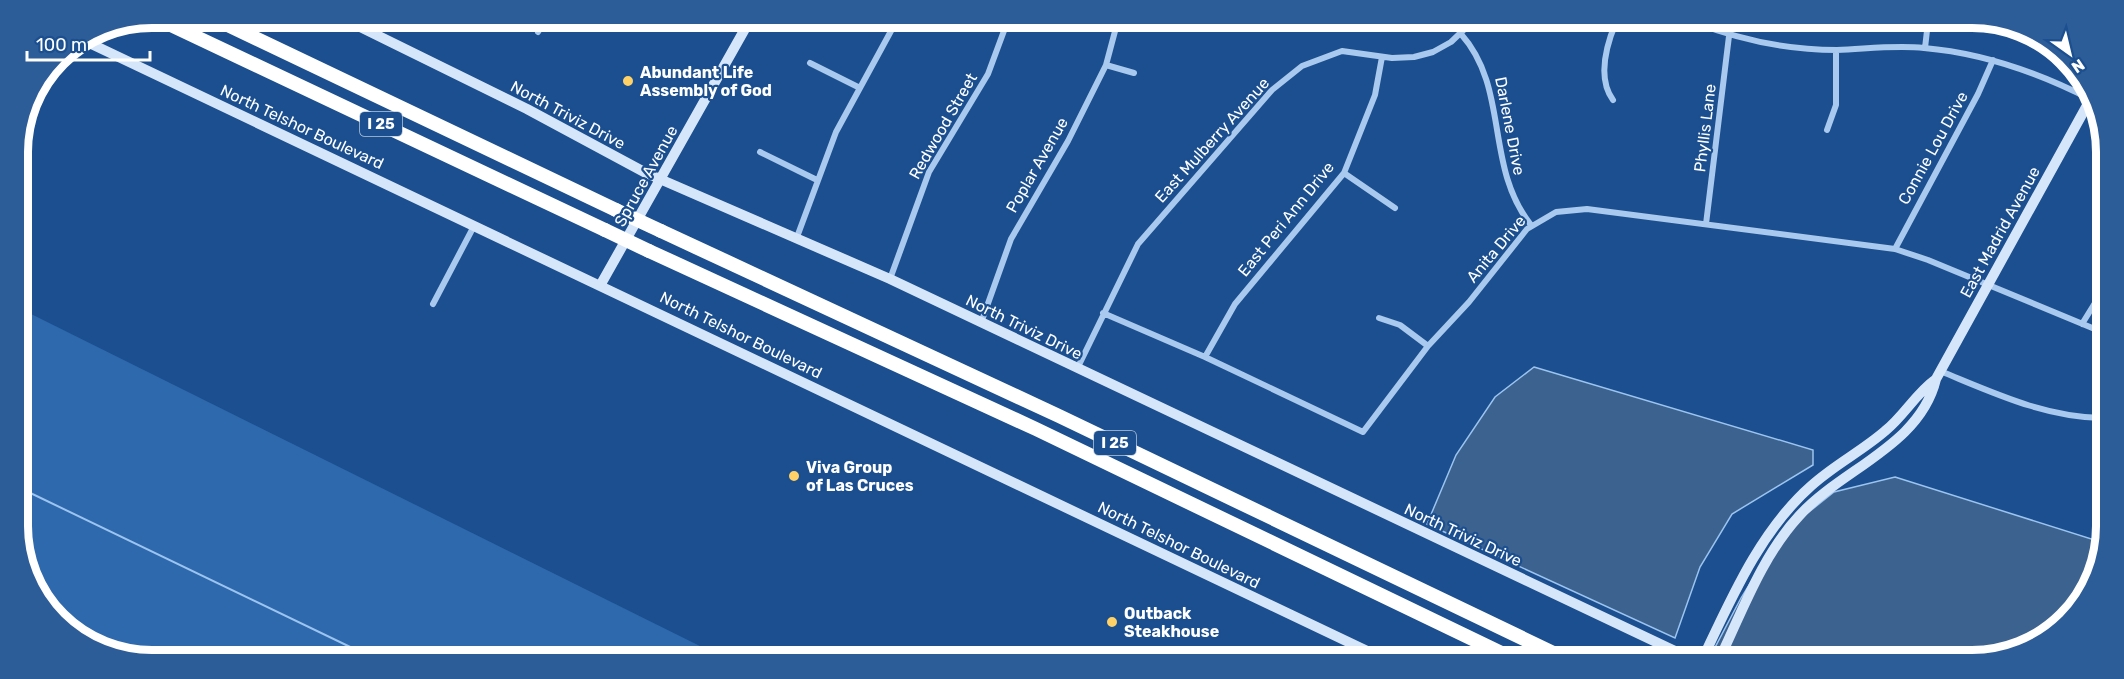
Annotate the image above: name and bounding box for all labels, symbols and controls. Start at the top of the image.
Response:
scale bar [27,24,150,62]
north arrow [2040,24,2100,84]
text: 100 m [36,34,87,56]
text: N [2068,55,2088,77]
place label: Abundant Life Assembly of God [640,63,772,100]
street label: Redwood Street [905,69,981,183]
marker: Abundant Life Assembly of God [621,74,635,88]
street label: East Mulberry Avenue [1151,74,1273,206]
street label: Darlene Drive [1491,75,1529,177]
street label: North Triviz Drive [507,77,629,153]
street label: North Telshor Boulevard [217,81,387,173]
street label: Phyllis Lane [1690,83,1720,173]
street label: Connie Lou Drive [1894,88,1972,208]
road number: I 25 [360,112,402,136]
street label: Poplar Avenue [1002,114,1072,216]
street label: Spruce Avenue [610,122,682,230]
street label: East Peri Ann Drive [1234,158,1338,280]
street label: East Madrid Avenue [1956,163,2044,301]
street label: Anita Drive [1462,212,1530,286]
street label: North Telshor Boulevard [657,287,825,383]
street label: North Triviz Drive [963,291,1085,363]
road number: I 25 [1094,431,1136,455]
place label: Viva Group of Las Cruces [806,458,914,495]
marker: Viva Group of Las Cruces [787,469,801,483]
street label: North Telshor Boulevard [1095,497,1263,593]
street label: North Triviz Drive [1401,500,1525,570]
place label: Outback Steakhouse [1124,604,1219,641]
marker: Outback Steakhouse [1105,615,1119,629]

